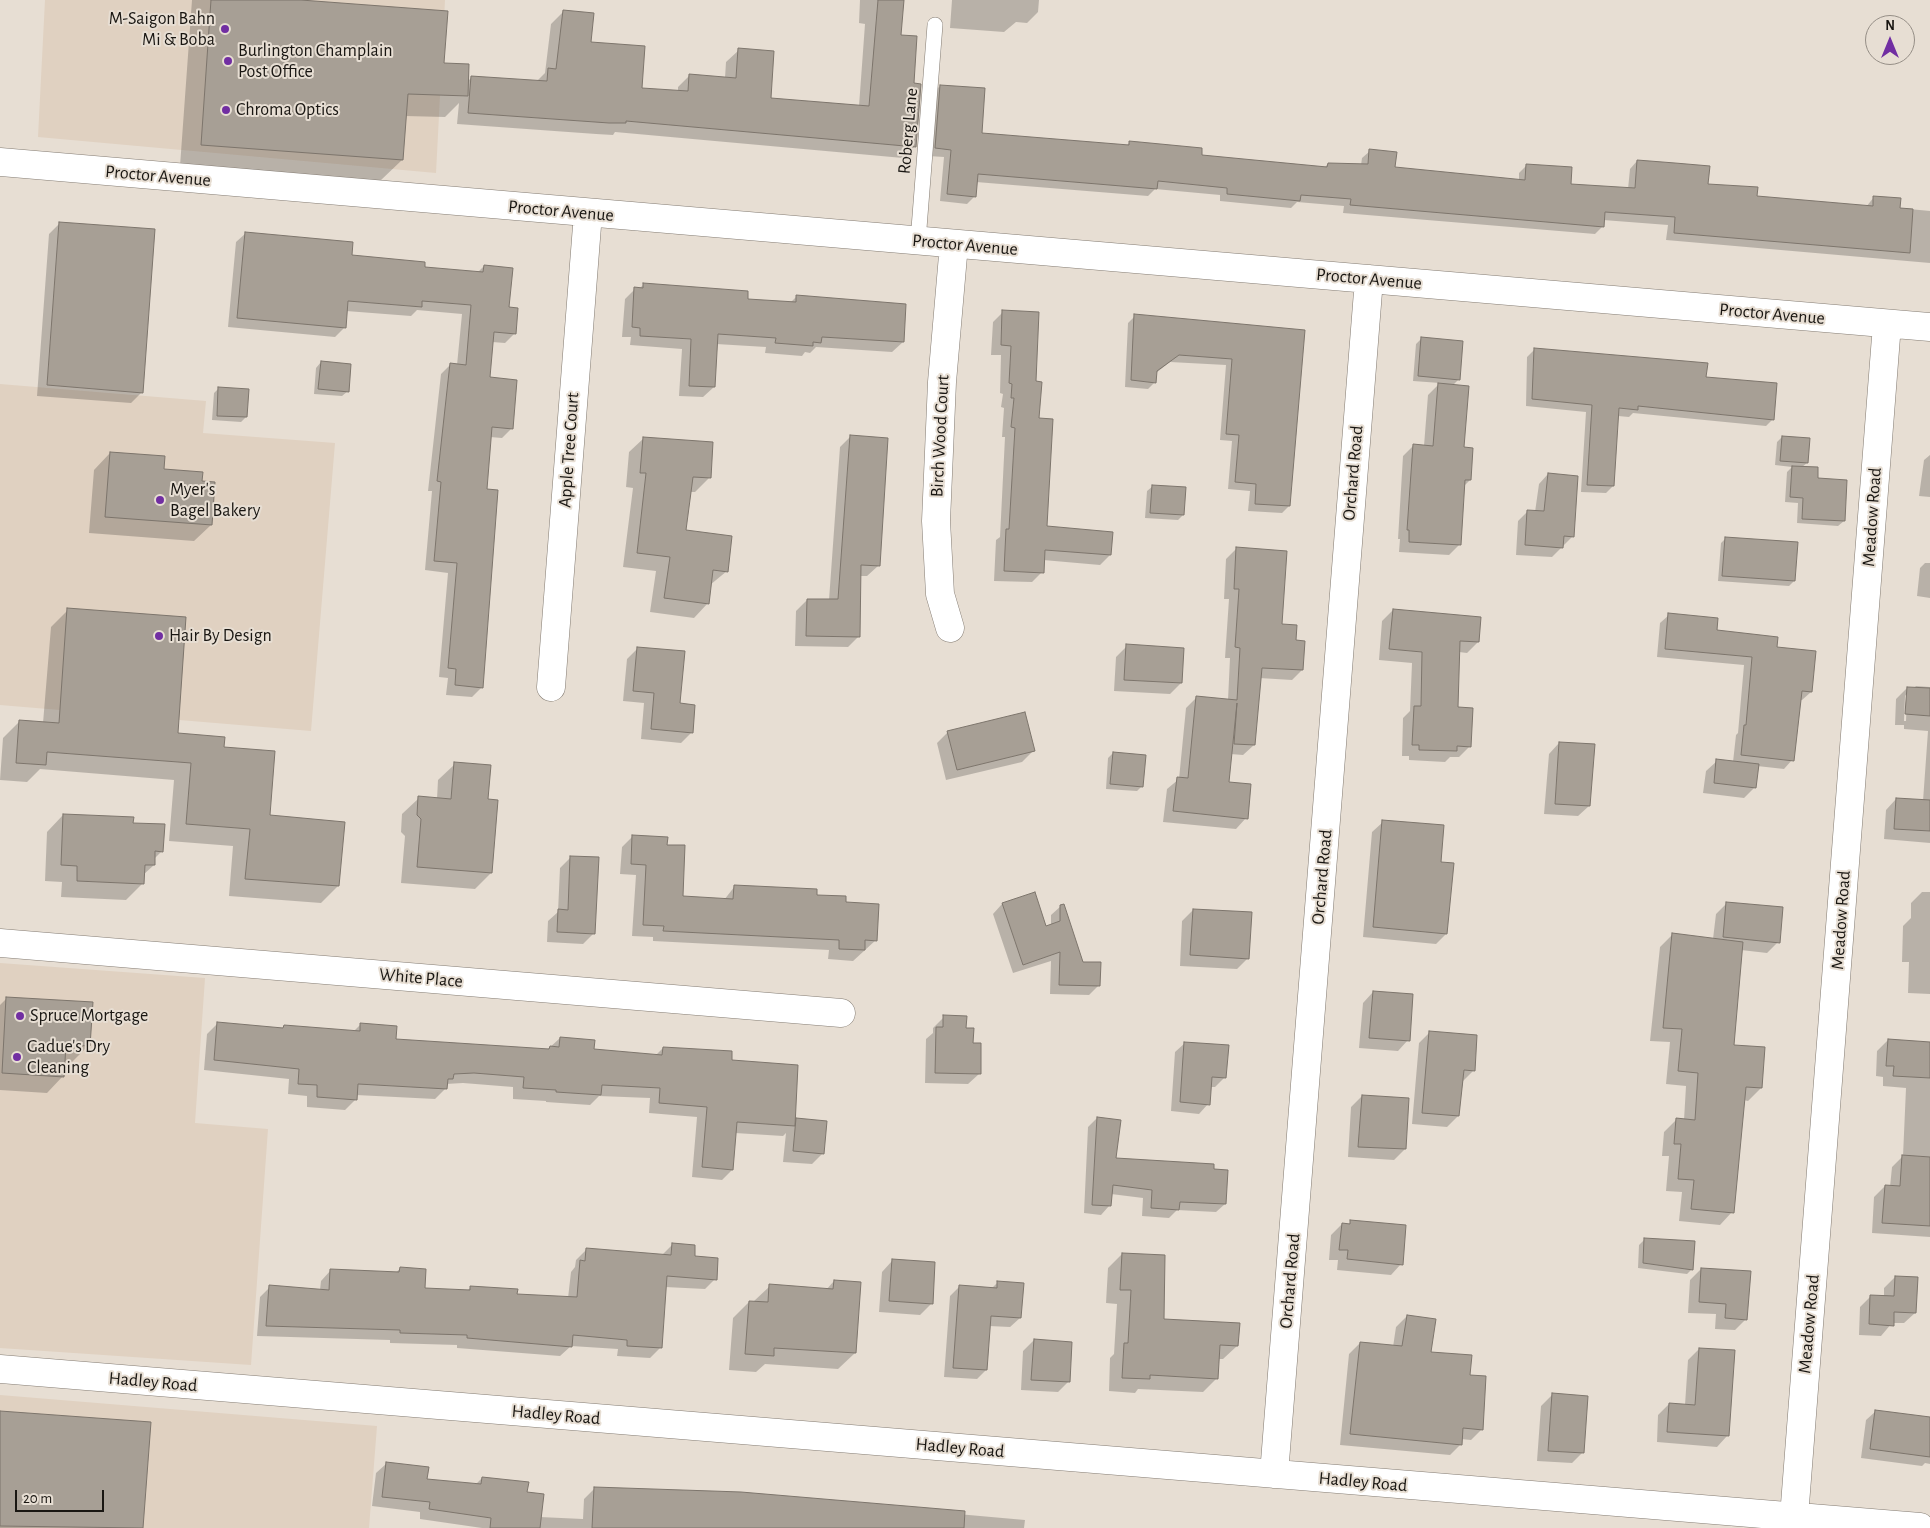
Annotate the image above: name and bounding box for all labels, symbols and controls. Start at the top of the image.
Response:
place label: M-Saigon Bahn Mi & Boba [109,8,215,50]
north arrow [1865,15,1915,65]
text: N [1885,19,1895,33]
marker: M-Saigon Bahn Mi & Boba [219,23,231,35]
place label: Burlington Champlain Post Office [238,40,393,82]
marker: Burlington Champlain Post Office [222,55,234,67]
street label: Roberg Lane [893,87,923,175]
place label: Chroma Optics [236,99,339,121]
marker: Chroma Optics [220,104,232,116]
street label: Proctor Avenue [104,161,212,191]
street label: Proctor Avenue [507,196,615,226]
street label: Proctor Avenue [911,230,1019,260]
street label: Proctor Avenue [1315,264,1423,294]
street label: Proctor Avenue [1718,299,1826,329]
street label: Birch Wood Court [926,374,954,498]
street label: Apple Tree Court [554,392,584,508]
street label: Orchard Road [1338,424,1368,522]
street label: Meadow Road [1858,467,1886,567]
place label: Myer's Bagel Bakery [170,479,260,522]
marker: Myer's Bagel Bakery [154,494,166,506]
place label: Hair By Design [169,625,272,647]
marker: Hair By Design [153,630,165,642]
street label: Orchard Road [1307,828,1337,926]
street label: Meadow Road [1827,870,1855,970]
street label: White Place [378,964,464,992]
place label: Spruce Mortgage [30,1005,148,1027]
marker: Spruce Mortgage [14,1010,26,1022]
place label: Gadue's Dry Cleaning [27,1036,110,1078]
marker: Gadue's Dry Cleaning [11,1051,23,1063]
street label: Orchard Road [1275,1232,1305,1330]
street label: Meadow Road [1794,1274,1824,1374]
street label: Hadley Road [108,1367,198,1397]
street label: Hadley Road [511,1400,601,1430]
street label: Hadley Road [915,1433,1005,1463]
street label: Hadley Road [1318,1467,1408,1497]
scale bar [18,1480,106,1512]
text: 20 m [23,1491,52,1506]

